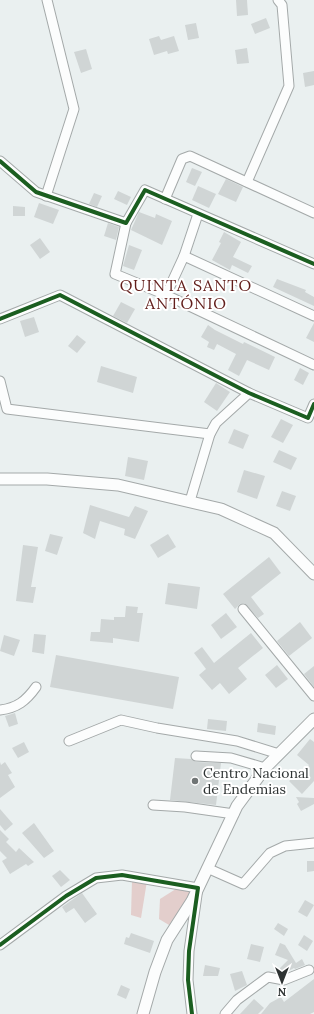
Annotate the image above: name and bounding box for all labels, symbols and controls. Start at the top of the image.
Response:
district label: QUINTA SANTO ANTÓNIO [120,275,252,313]
place label: Centro Nacional de Endemias [203,764,309,798]
marker: Centro Nacional de Endemias [190,776,200,786]
north arrow [262,962,302,1002]
text: N [277,985,286,999]

